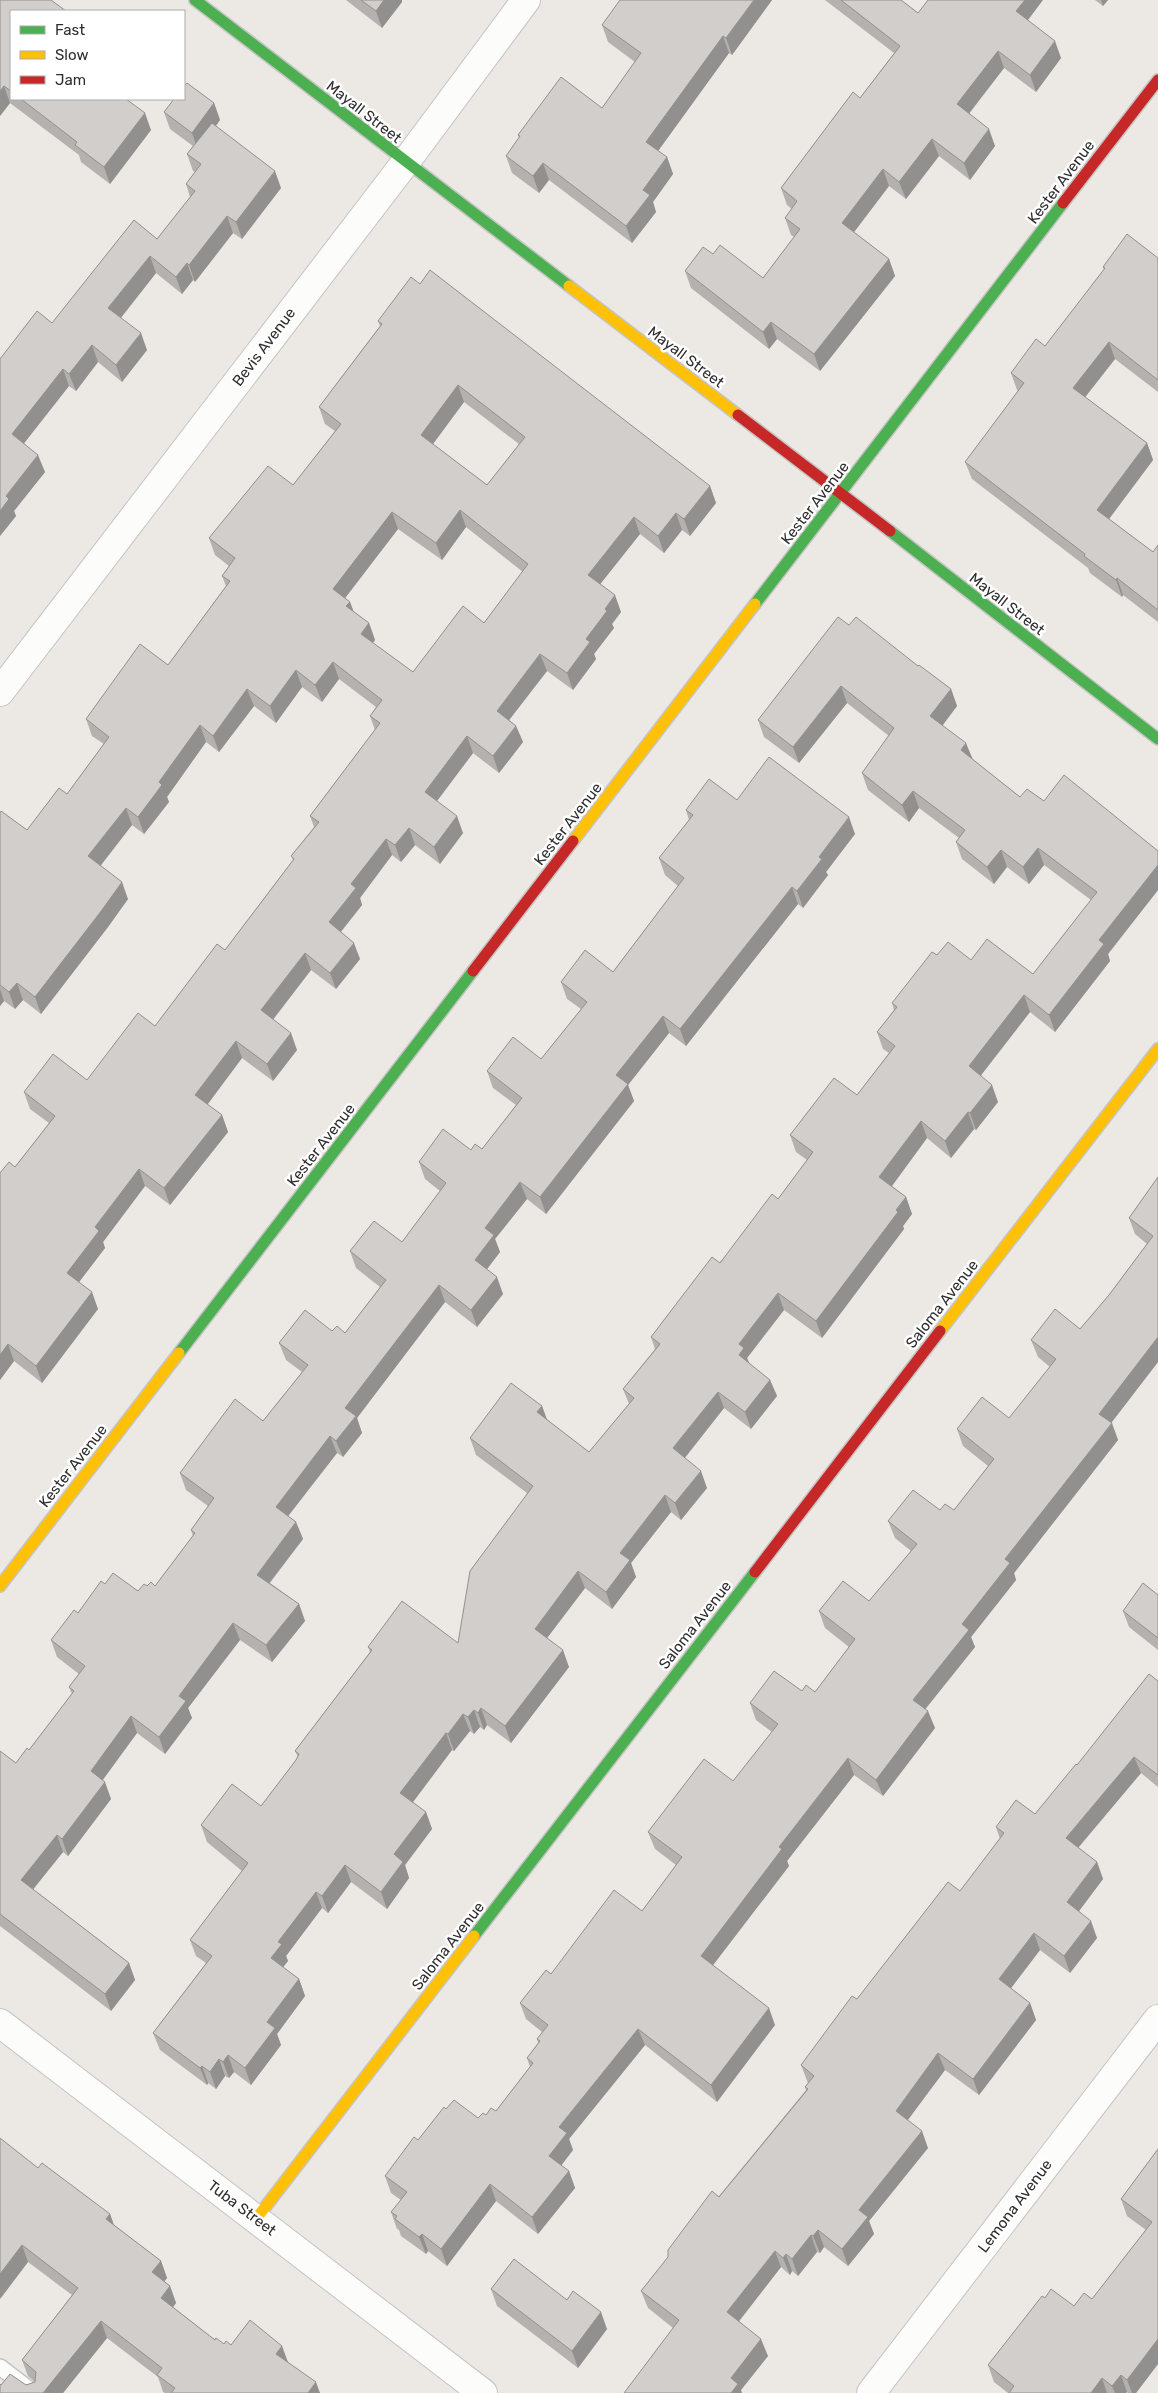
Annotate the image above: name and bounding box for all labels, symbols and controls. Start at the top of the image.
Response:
legend [10,10,185,100]
text: Fast [55,21,85,39]
text: Slow [55,46,88,64]
text: Jam [55,71,86,89]
street label: Mayall Street [323,77,405,147]
street label: Kester Avenue [1024,137,1098,227]
street label: Bevis Avenue [229,304,299,390]
street label: Mayall Street [644,323,728,392]
street label: Kester Avenue [777,458,853,548]
street label: Mayall Street [966,569,1048,639]
street label: Kester Avenue [530,779,606,869]
street label: Kester Avenue [283,1100,359,1190]
street label: Saloma Avenue [902,1256,982,1352]
street label: Kester Avenue [35,1421,111,1511]
street label: Saloma Avenue [655,1577,735,1673]
street label: Saloma Avenue [408,1898,488,1994]
street label: Lemona Avenue [974,2156,1056,2256]
street label: Tuba Street [204,2177,280,2240]

